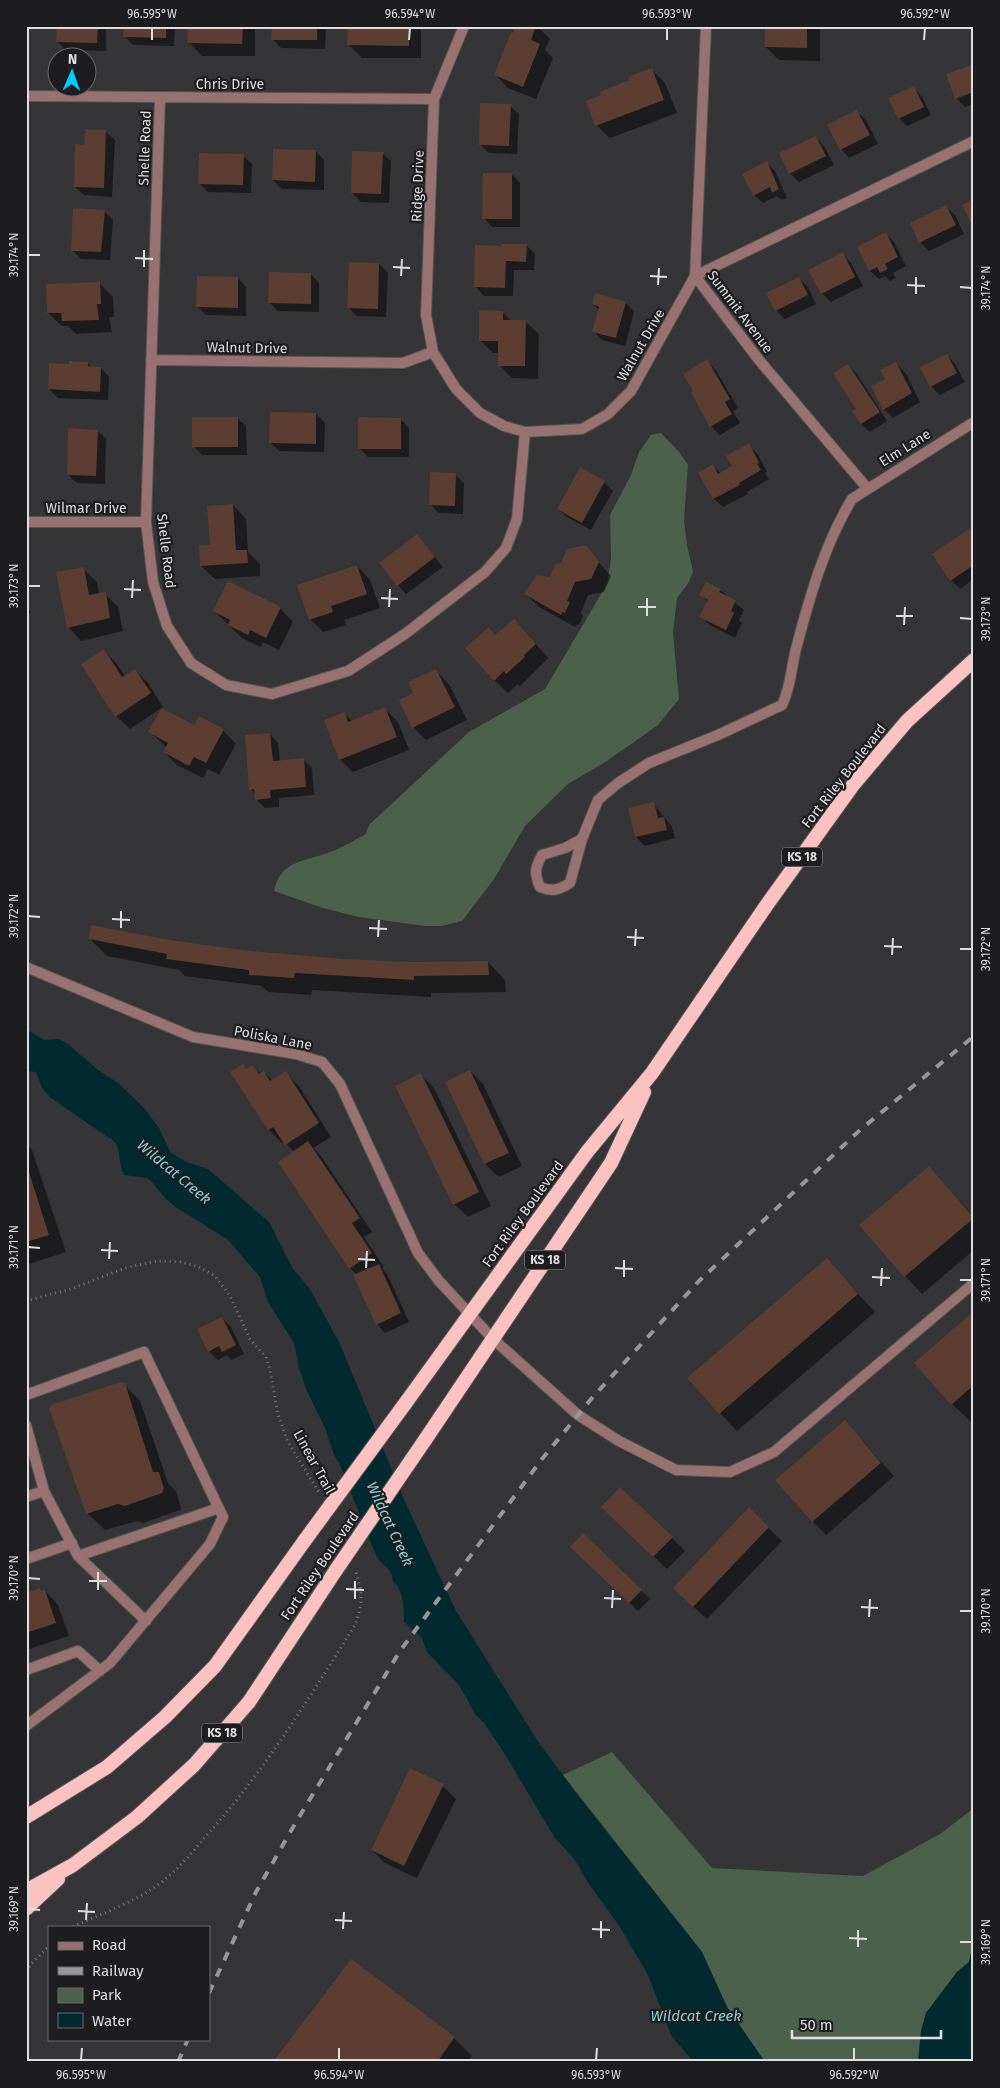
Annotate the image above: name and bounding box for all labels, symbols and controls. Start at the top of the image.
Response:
text: 96.595°W [127,7,177,21]
text: 96.594°W [385,7,435,21]
text: 96.593°W [642,7,692,21]
text: 96.592°W [900,7,950,21]
north arrow [48,48,98,98]
text: N [67,51,77,68]
street label: Chris Drive [196,76,264,93]
street label: Shelle Road [135,110,155,186]
street label: Ridge Drive [408,150,428,222]
text: 39.174°N [7,233,21,277]
text: 39.174°N [979,266,993,310]
street label: Summit Avenue [703,267,777,357]
street label: Walnut Drive [613,306,669,384]
street label: Walnut Drive [207,339,287,357]
street label: Elm Lane [876,426,934,470]
street label: Wilmar Drive [45,500,127,517]
street label: Shelle Road [153,513,179,589]
text: 39.173°N [7,564,21,608]
text: 39.173°N [979,597,993,641]
street label: Fort Riley Boulevard [798,721,890,831]
road number: KS 18 [782,848,822,866]
text: 39.172°N [7,894,21,938]
text: 39.172°N [979,927,993,971]
street label: Poliska Lane [233,1022,313,1054]
water label: Wildcat Creek [133,1136,215,1208]
street label: Fort Riley Boulevard [479,1157,567,1271]
text: 39.171°N [7,1225,21,1269]
road number: KS 18 [525,1250,565,1270]
text: 39.171°N [979,1258,993,1302]
street label: Linear Trail [289,1427,339,1497]
water label: Wildcat Creek [363,1479,417,1569]
street label: Fort Riley Boulevard [277,1508,363,1624]
text: 39.170°N [7,1555,21,1601]
text: 39.170°N [979,1588,993,1634]
road number: KS 18 [202,1724,242,1742]
text: 39.169°N [7,1886,21,1932]
text: 39.169°N [979,1919,993,1965]
legend [48,1926,210,2040]
text: Road [92,1936,127,1954]
text: Railway [92,1962,144,1980]
text: Park [92,1986,122,2004]
water label: Wildcat Creek [650,2007,742,2025]
scale bar [792,2008,941,2040]
text: Water [92,2012,131,2030]
text: 50 m [800,2016,833,2034]
text: 96.595°W [56,2068,106,2082]
text: 96.594°W [314,2068,364,2082]
text: 96.593°W [571,2068,621,2082]
text: 96.592°W [829,2068,879,2082]

